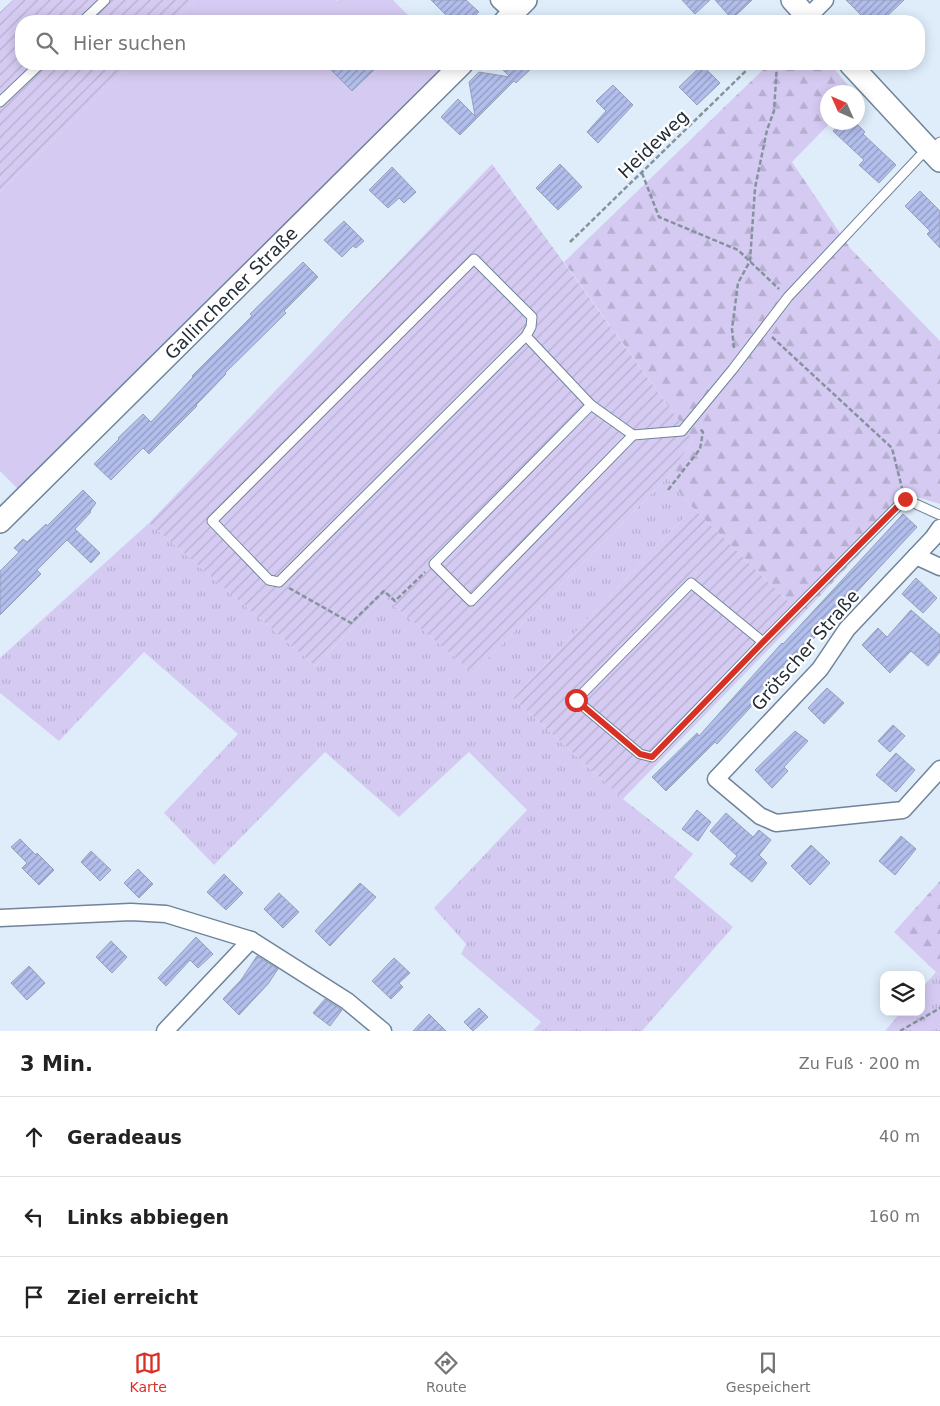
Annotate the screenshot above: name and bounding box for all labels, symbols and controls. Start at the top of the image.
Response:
search box [15,15,925,70]
icon: search [33,29,61,57]
text: Hier suchen [73,32,186,54]
north arrow [820,85,865,130]
street label: Heideweg [614,105,692,183]
street label: Gallinchener Straße [160,222,302,364]
route end [894,488,917,511]
street label: Grötscher Straße [747,585,863,715]
route start [565,689,588,712]
map controls [880,971,925,1016]
button: layers [880,971,925,1016]
text: 3 Min. [20,1052,93,1076]
text: Zu Fuß · 200 m [799,1054,920,1073]
icon: ahead [20,1123,48,1151]
text: Geradeaus [67,1126,182,1148]
text: 40 m [879,1127,920,1146]
icon: left [20,1203,48,1231]
text: Links abbiegen [67,1206,229,1228]
text: 160 m [869,1207,920,1226]
icon: arrive [20,1283,48,1311]
text: Ziel erreicht [67,1286,198,1308]
tab: Karte [130,1349,167,1395]
tab: Route [426,1349,467,1395]
tab: Gespeichert [726,1349,810,1395]

